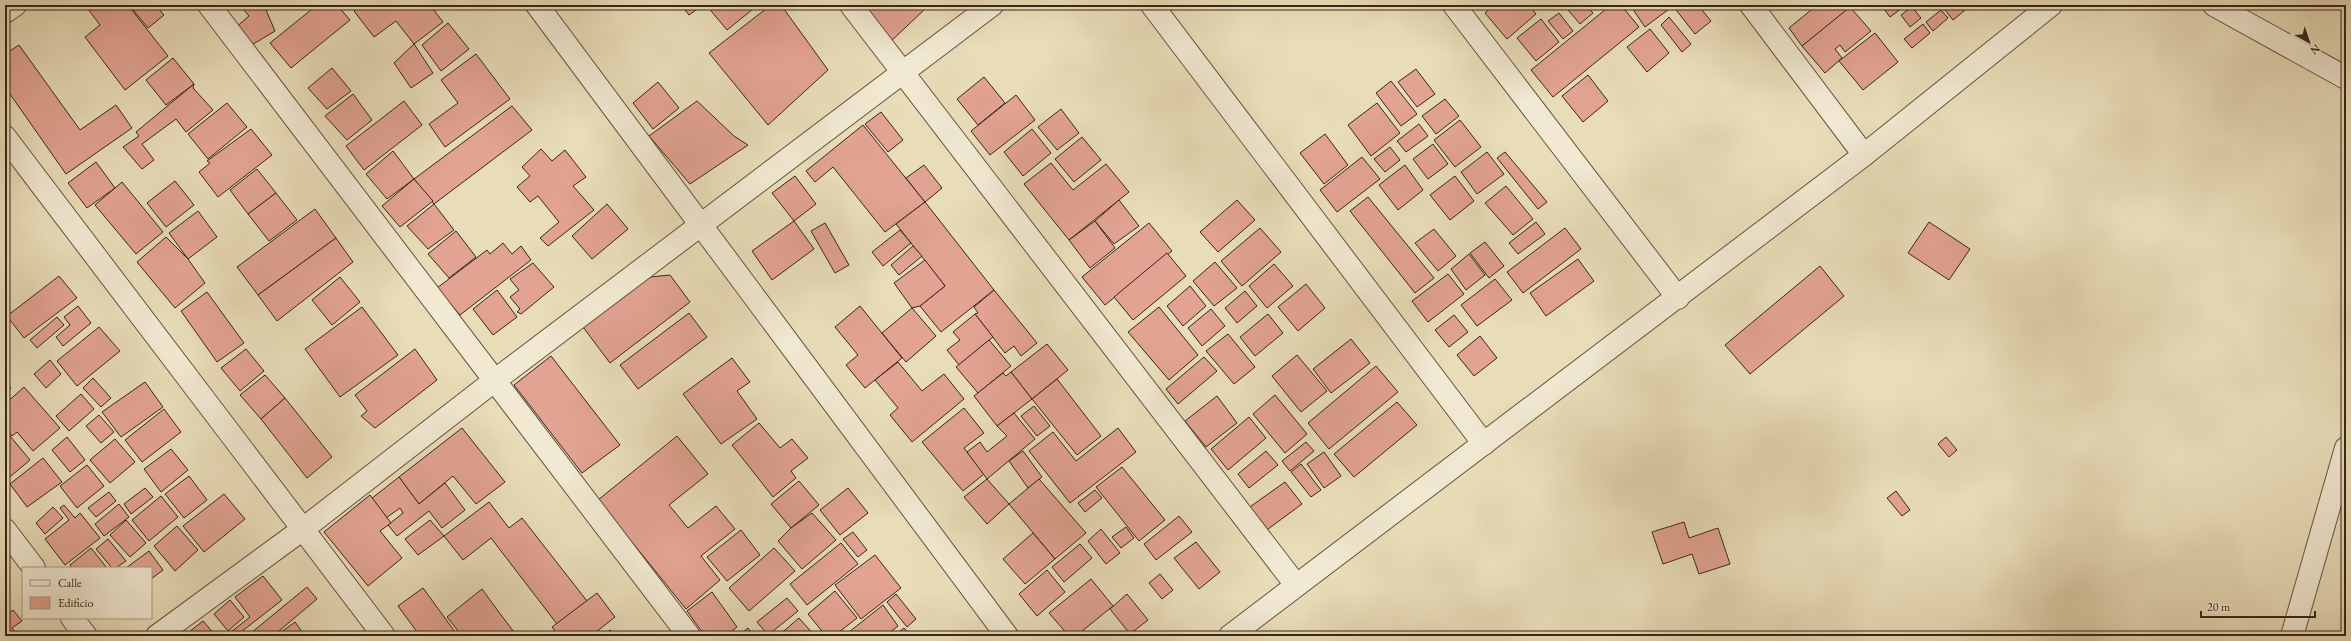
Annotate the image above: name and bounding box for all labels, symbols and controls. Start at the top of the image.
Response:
north arrow [2289,22,2329,62]
text: N [2307,41,2323,58]
legend [22,567,152,619]
text: Calle [58,575,82,591]
scale bar [2201,593,2315,619]
text: Edificio [58,595,94,611]
text: 20 m [2207,599,2231,615]

